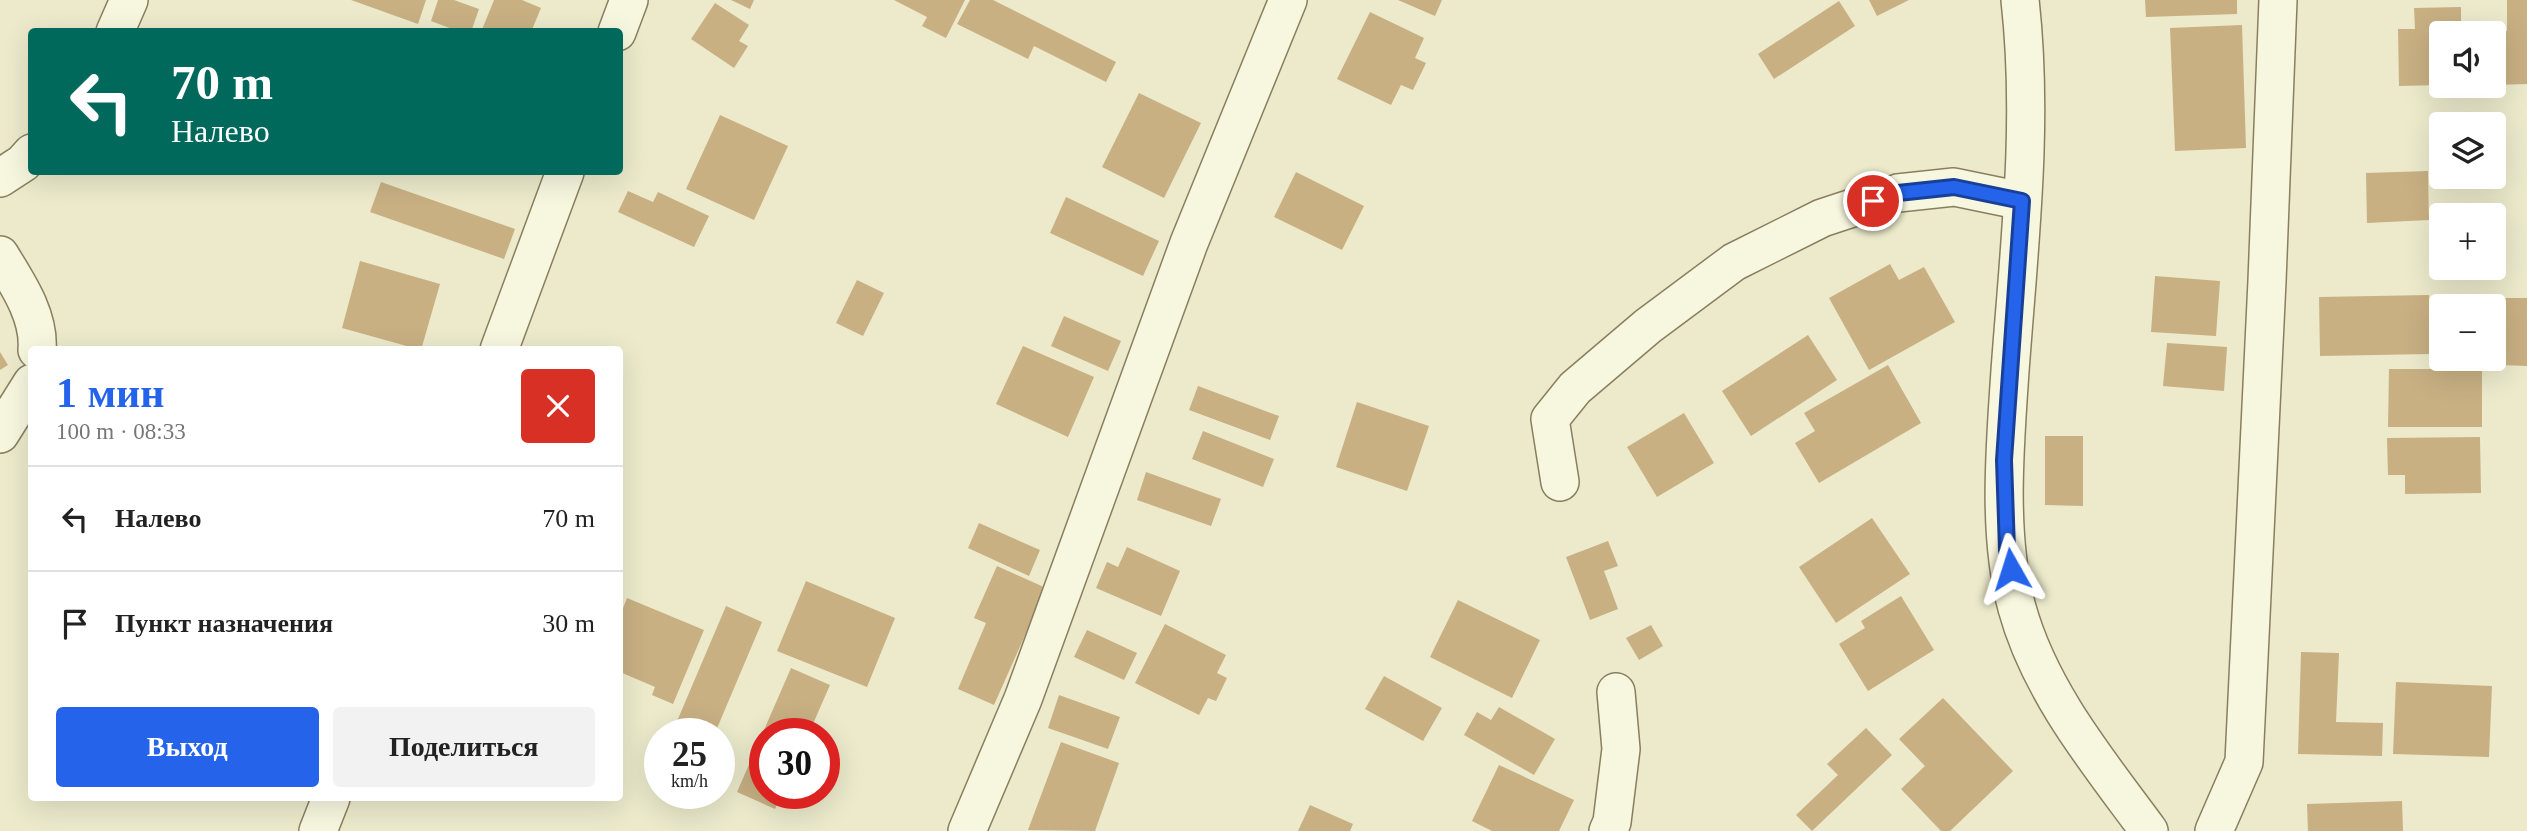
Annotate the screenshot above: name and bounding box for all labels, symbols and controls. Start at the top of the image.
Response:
map controls [2429,21,2506,371]
button: sound [2429,21,2506,98]
text: 70 m [171,55,273,110]
icon: left [56,56,147,147]
button: layers [2429,112,2506,189]
text: Налево [171,113,270,149]
pin [1843,171,1903,231]
icon: arrive [1854,182,1892,220]
button: + [2429,203,2506,280]
button: − [2429,294,2506,371]
button: close [521,369,595,443]
text: 1 мин [56,370,165,416]
text: 100 m · 08:33 [56,419,186,444]
icon: left [56,500,94,538]
text: Налево [115,504,201,533]
text: 70 m [542,504,595,533]
position arrow [1974,532,2048,606]
icon: arrive [56,605,94,643]
text: Пункт назначения [115,609,333,638]
text: 30 m [542,609,595,638]
button: Выход [56,707,319,787]
button: Поделиться [333,707,595,787]
speed limit sign: 30 [749,718,840,809]
text: 25 [672,735,707,774]
text: km/h [671,771,708,791]

